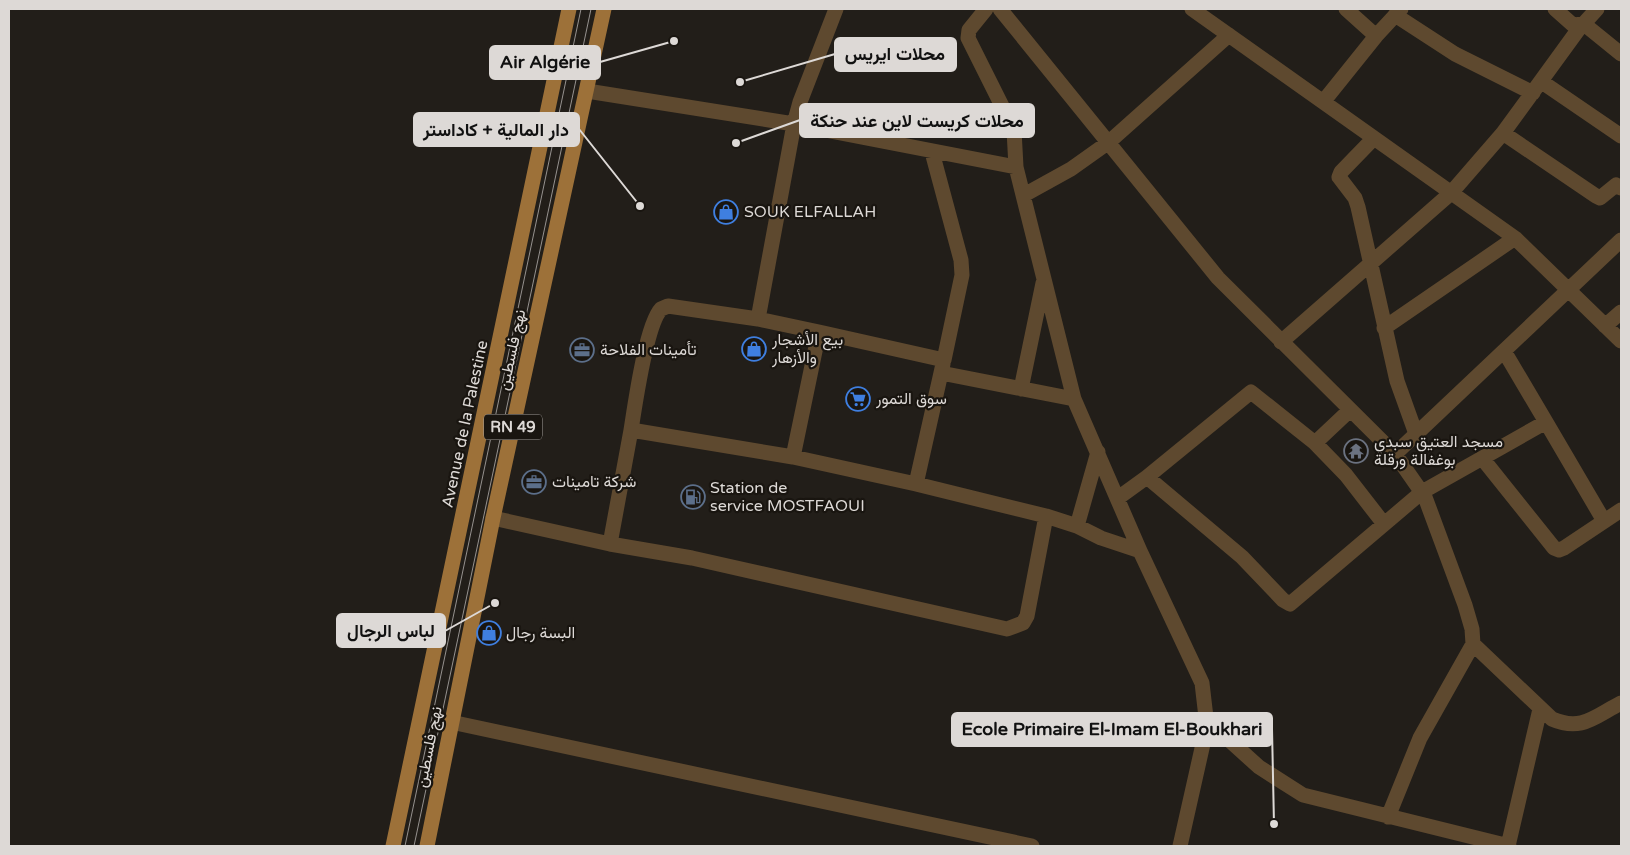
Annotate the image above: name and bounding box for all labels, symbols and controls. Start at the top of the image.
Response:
callout: محلات ايريس [835,38,956,71]
text: محلات ايريس [845,43,945,65]
callout: Air Algérie [490,46,600,79]
text: Air Algérie [500,51,590,73]
callout: محلات كريست لاين عند حنكة [800,104,1034,137]
text: محلات كريست لاين عند حنكة [810,110,1024,132]
callout: دار المالية + كاداستر [414,113,579,146]
text: دار المالية + كاداستر [422,119,569,141]
shop icon: SOUK ELFALLAH [713,199,739,225]
place label: SOUK ELFALLAH [744,202,876,222]
street label: نهج فلسطين [494,308,531,393]
place label: بيع الأشجار والأزهار [771,330,843,368]
shop icon: بيع الأشجار والأزهار [741,336,767,362]
office icon: تأمينات الفلاحة [569,337,595,363]
street label: Avenue de la Palestine [437,338,493,510]
place label: تأمينات الفلاحة [600,340,697,360]
supermarket icon: سوق التمور [845,386,871,412]
place label: سوق التمور [875,389,947,409]
road number: RN 49 [484,414,542,440]
place label: مسجد العتيق سبدي بوغفالة ورقلة [1374,432,1503,470]
temple icon: مسجد العتيق سبدي بوغفالة ورقلة [1343,438,1369,464]
office icon: شركة تامينات [521,469,547,495]
place label: شركة تامينات [552,472,636,492]
place label: Station de service MOSTFAOUI [710,478,865,516]
fuel station icon: Station de service MOSTFAOUI [680,484,706,510]
callout: لباس الرجال [337,614,445,647]
text: لباس الرجال [347,620,435,642]
shop icon: البسة رجال [476,620,502,646]
place label: البسة رجال [506,623,575,643]
street label: نهج فلسطين [411,705,448,789]
callout: Ecole Primaire El-Imam El-Boukhari [952,713,1272,746]
text: Ecole Primaire El-Imam El-Boukhari [962,718,1262,740]

